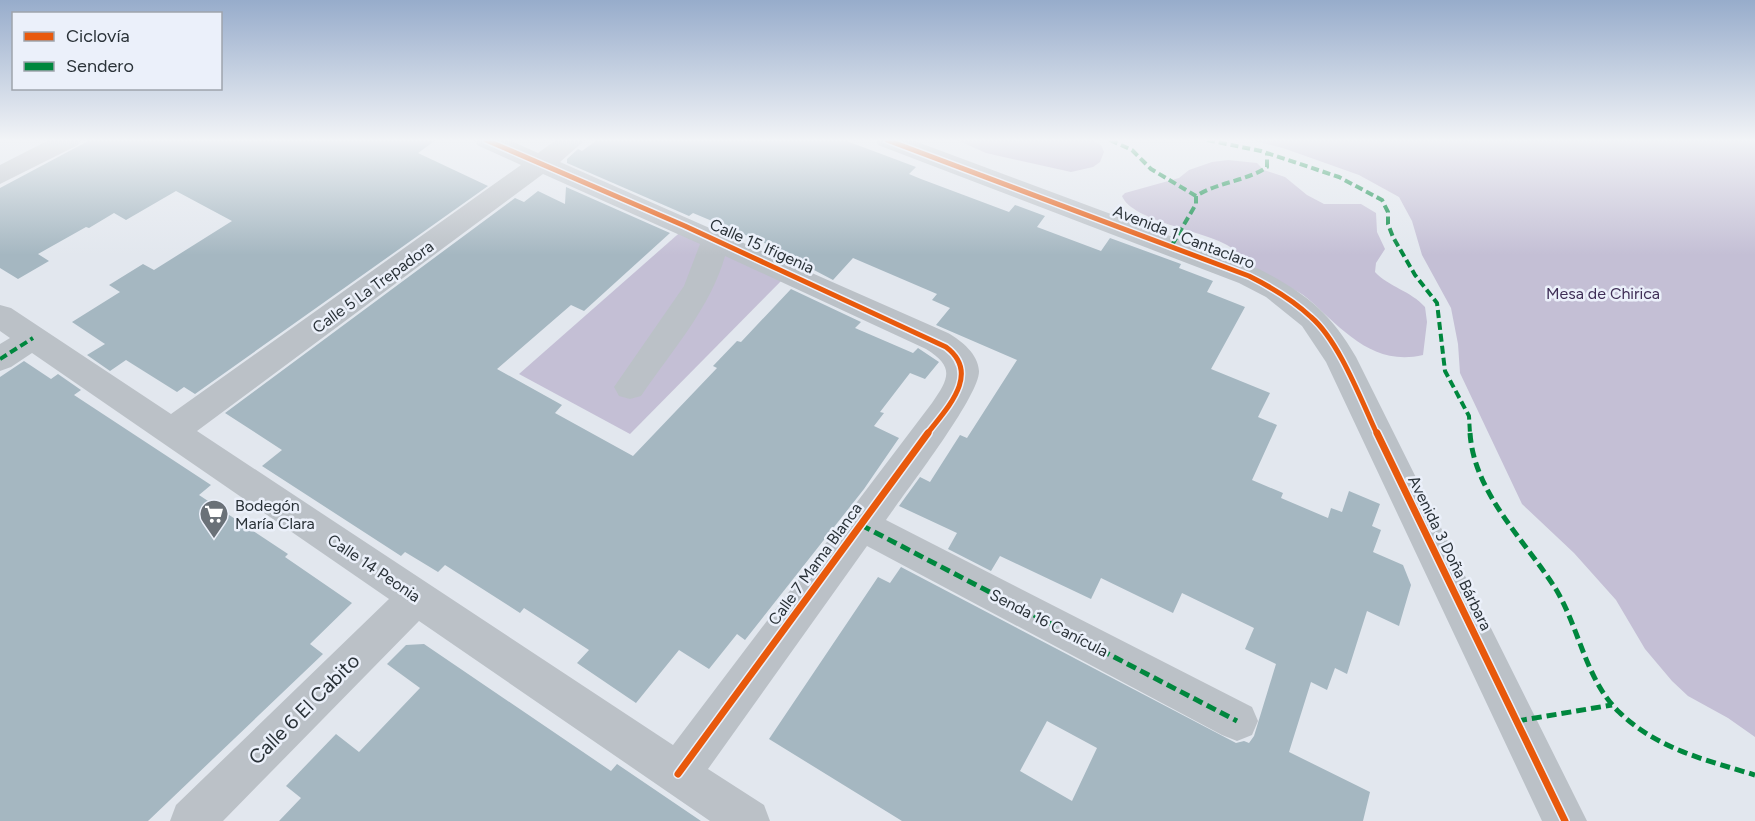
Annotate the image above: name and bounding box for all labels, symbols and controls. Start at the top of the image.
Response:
legend [12,12,222,90]
text: Ciclovía [66,25,130,47]
text: Sendero [66,55,134,77]
street label: Avenida 1 Cantaclaro [1111,201,1257,273]
street label: Calle 15 Ifigenia [707,215,817,277]
street label: Calle 5 La Trepadora [309,237,437,337]
park label: Mesa de Chirica [1546,284,1660,303]
street label: Avenida 3 Doña Bárbara [1404,472,1496,634]
place label: Bodegón María Clara [235,496,315,533]
supermarket icon: Bodegón María Clara [198,498,230,540]
street label: Calle 7 Mama Blanca [764,499,866,629]
street label: Calle 14 Peonia [324,530,424,606]
street label: Senda 16 Canícula [987,585,1111,661]
street label: Calle 6 El Cabito [244,649,364,769]

